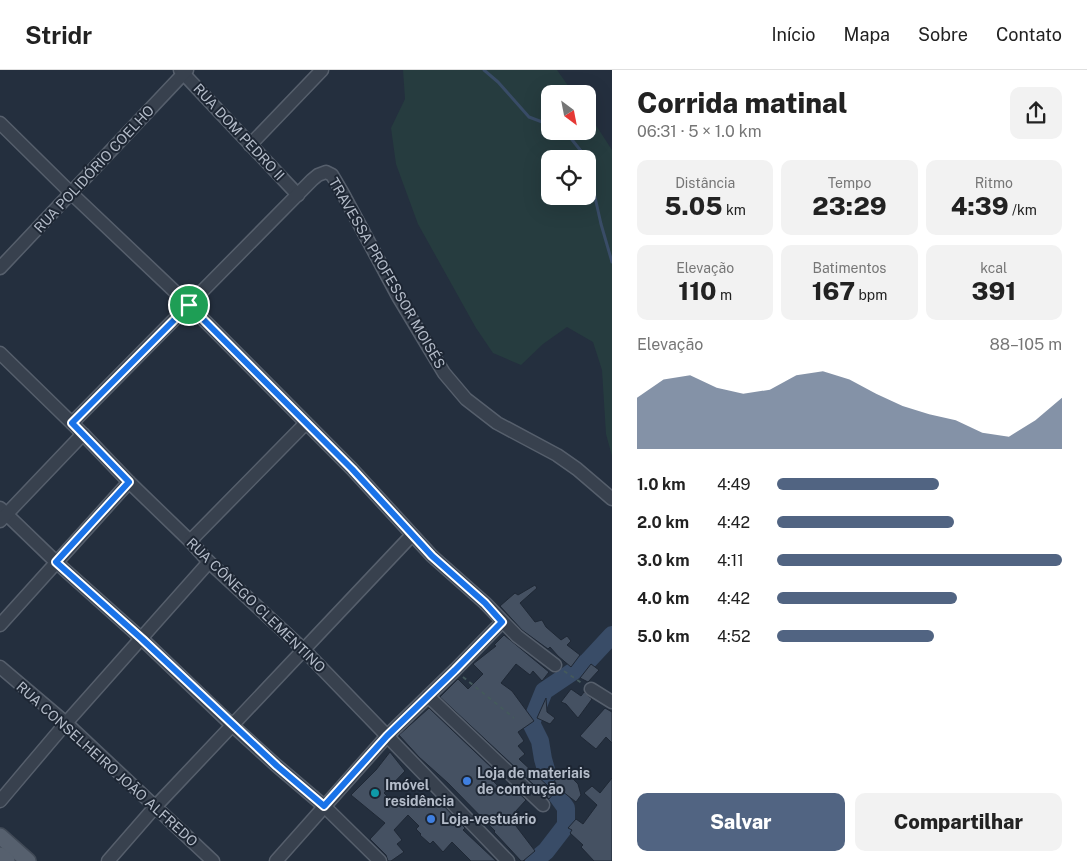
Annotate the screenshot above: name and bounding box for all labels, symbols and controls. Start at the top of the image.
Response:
text: Stridr [25,21,92,49]
text: Início [771,24,816,45]
text: Mapa [844,24,890,45]
text: Sobre [918,24,968,45]
text: Contato [996,24,1062,45]
street label: RUA DOM PEDRO II [190,80,288,184]
north arrow [541,85,596,140]
map controls [541,85,596,205]
text: Corrida matinal [637,86,847,119]
button: share [1010,87,1062,139]
street label: RUA POLIDÓRIO COELHO [29,101,157,236]
text: 06:31 · 5 × 1.0 km [637,122,761,141]
button: locate [541,150,596,205]
street label: TRAVESSA PROFESSOR MOISÉS [326,174,449,371]
text: Distância [675,175,735,191]
text: Tempo [828,175,871,191]
text: Ritmo [975,175,1013,191]
text: 5.05 [664,191,723,221]
text: 23:29 [812,191,887,221]
text: 4:39 [951,191,1009,221]
text: km [723,202,746,218]
text: /km [1009,202,1037,218]
text: Elevação [676,260,734,276]
text: Batimentos [813,260,886,276]
text: kcal [980,260,1007,276]
text: 110 [678,276,717,306]
text: 167 [812,276,855,306]
text: 391 [971,276,1016,306]
pin [168,284,210,326]
text: m [717,287,732,303]
text: bpm [855,287,887,303]
icon: arrive [175,291,203,319]
text: Elevação [637,335,703,354]
text: 88–105 m [989,335,1062,354]
text: 1.0 km [637,475,686,494]
text: 4:49 [717,475,751,494]
text: 2.0 km [637,513,689,532]
text: 4:42 [717,513,750,532]
street label: RUA CÔNEGO CLEMENTINO [183,534,329,675]
text: 3.0 km [637,551,689,570]
text: 4:11 [717,551,744,570]
text: 4.0 km [637,589,689,608]
text: 4:42 [717,589,750,608]
text: 5.0 km [637,627,690,646]
text: 4:52 [717,627,750,646]
street label: RUA CONSELHEIRO JOÃO ALFREDO [13,678,201,850]
place label: Loja de materiais de contrução [477,765,590,797]
marker: Loja de materiais de contrução [461,775,473,787]
place label: Imóvel residência [385,777,454,809]
marker: Imóvel residência [369,787,381,799]
button: Salvar [637,793,845,851]
button: Compartilhar [855,793,1062,851]
place label: Loja-vestuário [441,811,536,827]
marker: Loja-vestuário [425,813,437,825]

